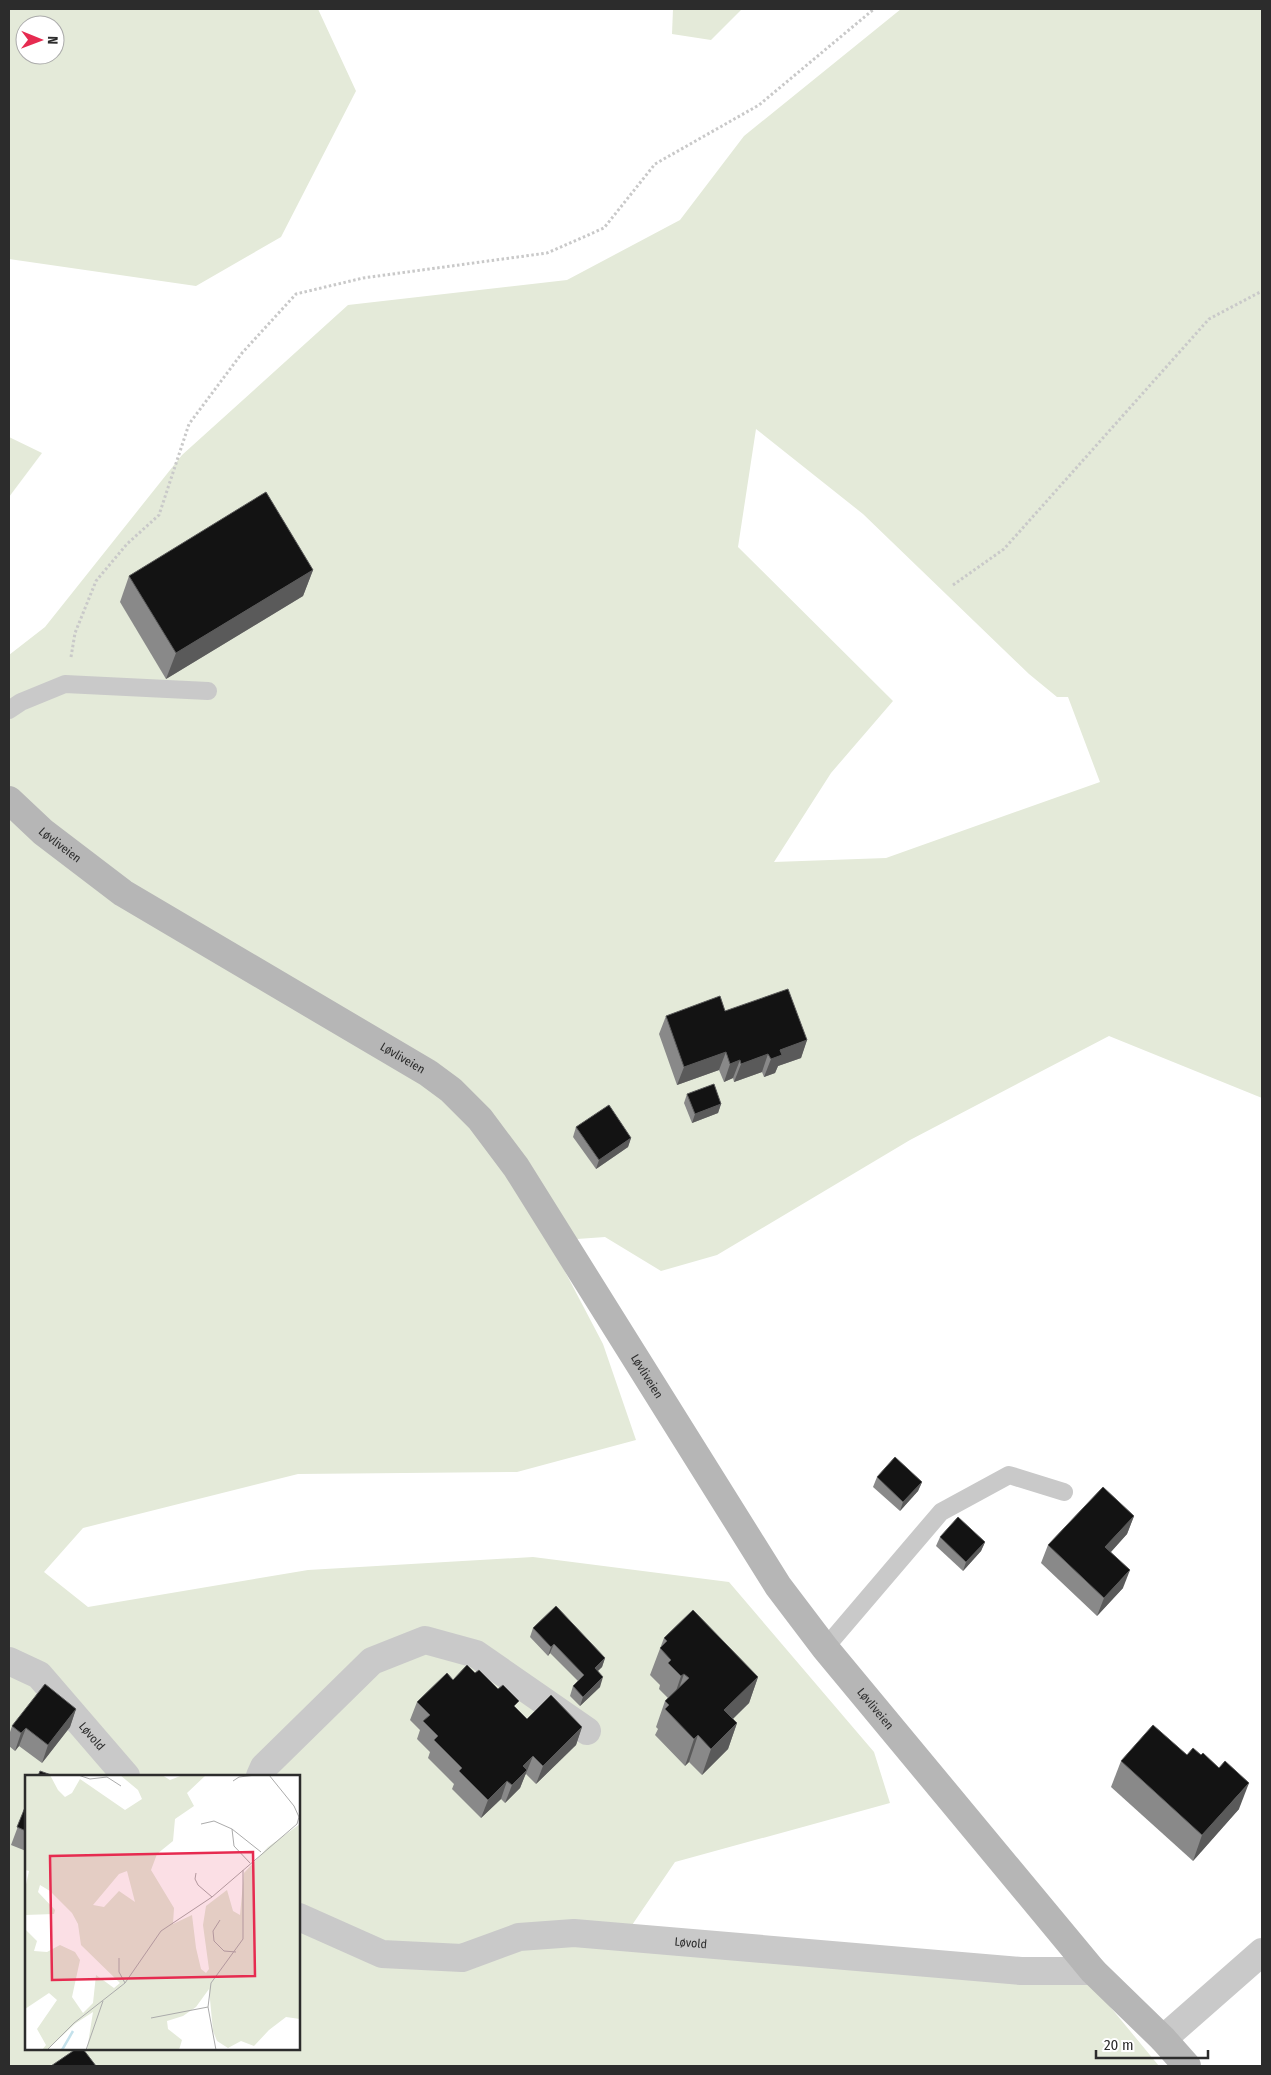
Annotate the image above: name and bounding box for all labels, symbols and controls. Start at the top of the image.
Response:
north arrow [15,15,65,65]
text: N [44,36,61,45]
street label: Løvliveien [36,825,84,865]
street label: Løvliveien [378,1039,427,1077]
street label: Løvliveien [628,1352,666,1401]
street label: Løvliveien [854,1685,897,1732]
street label: Løvold [76,1719,108,1753]
inset map [25,1775,300,2050]
street label: Løvold [674,1935,707,1951]
scale bar [1096,2028,1208,2060]
text: 20 m [1104,2036,1134,2054]

